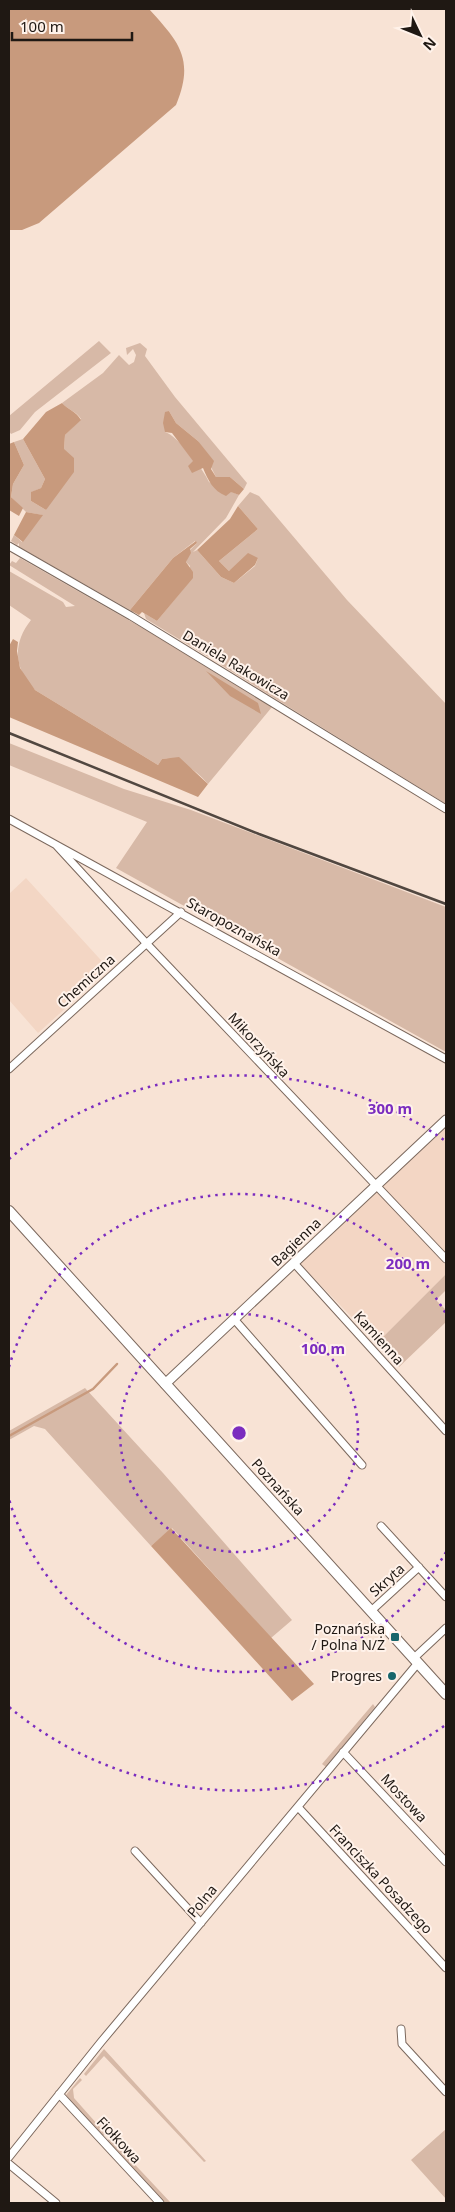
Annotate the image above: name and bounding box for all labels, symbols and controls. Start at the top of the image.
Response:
scale bar [12,10,132,42]
north arrow [395,10,445,60]
text: 100 m [20,16,64,36]
text: N [419,34,441,55]
street label: Daniela Rakowicza [179,625,293,704]
street label: Staropoznańska [184,893,285,960]
street label: Chemiczna [53,950,119,1012]
street label: Mikorzyńska [224,1008,294,1081]
text: 300 m [368,1098,412,1118]
street label: Bagienna [267,1213,325,1270]
text: 200 m [386,1253,430,1273]
street label: Kamienna [350,1307,409,1369]
text: 100 m [301,1338,345,1358]
centre of rings [230,1424,248,1442]
street label: Poznańska [248,1454,309,1519]
street label: Skryta [365,1559,408,1600]
place label: Poznańska / Polna N/Ż [312,1619,385,1654]
marker: Poznańska / Polna N/Ż [389,1631,401,1643]
place label: Progres [331,1666,382,1685]
marker: Progres [386,1670,398,1682]
street label: Mostowa [377,1769,432,1826]
street label: Franciszka Posadzego [325,1820,437,1938]
street label: Polna [182,1880,221,1921]
street label: Fiołkowa [93,2112,146,2167]

